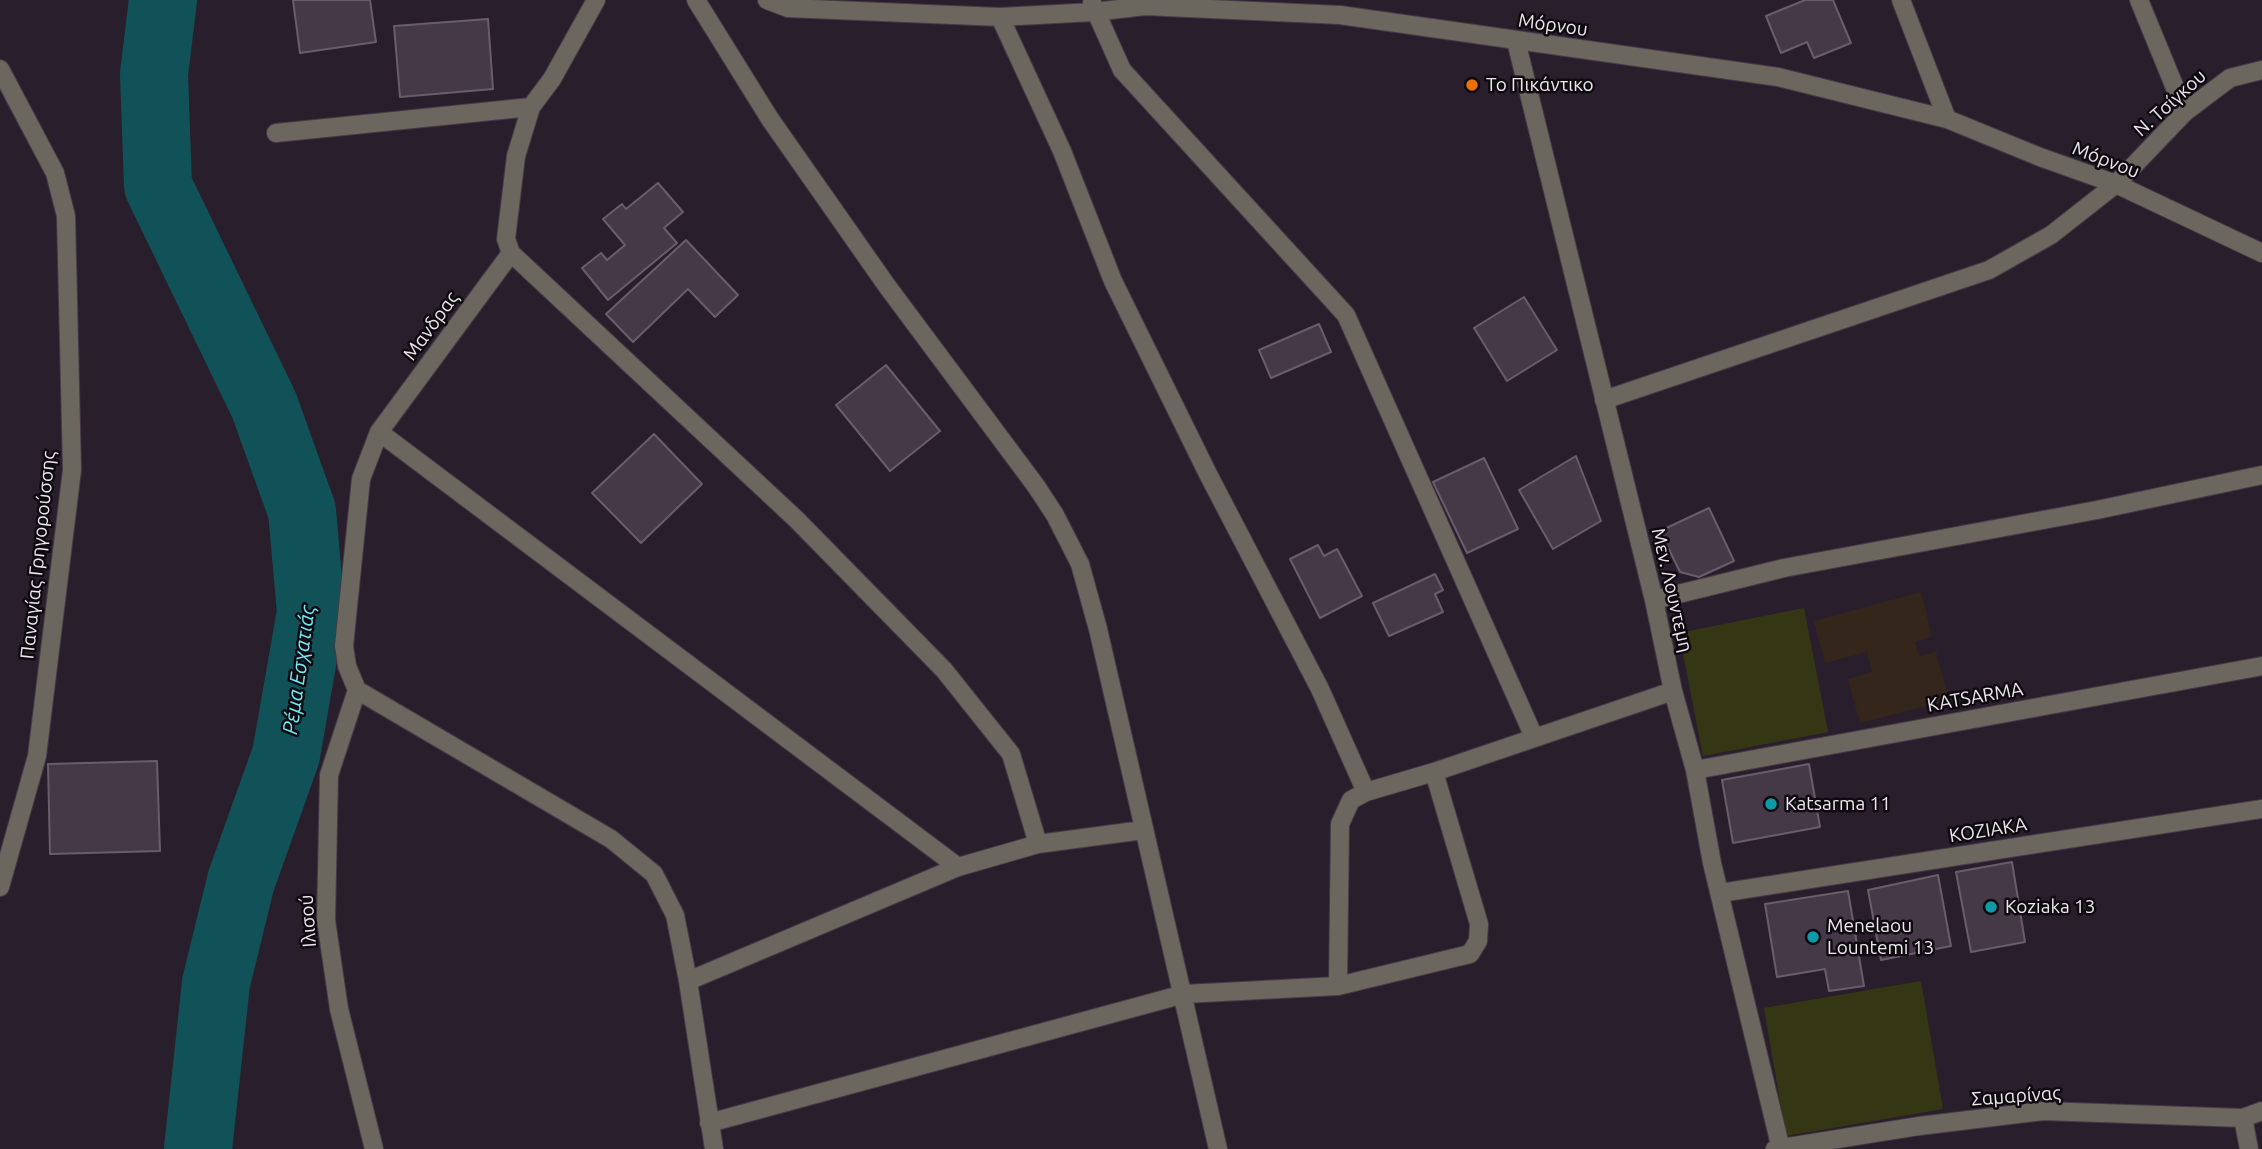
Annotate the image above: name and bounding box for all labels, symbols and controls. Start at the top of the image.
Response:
street label: Μόρνου [1517,9,1589,41]
street label: Ν. Τσίγκου [2129,65,2211,141]
place label: Το Πικάντικο [1486,74,1594,96]
marker: Το Πικάντικο [1464,77,1480,93]
street label: Μόρνου [2069,137,2143,183]
street label: Μανδρας [398,287,464,365]
street label: Παναγίας Γρηγορούσσης [16,450,60,660]
street label: Μεν. Λουντεμη [1647,526,1697,654]
water label: Ρέμα Εσχατιάς [277,604,321,736]
street label: KATSARMA [1925,677,2025,717]
place label: Katsarma 11 [1785,793,1891,815]
marker: Katsarma 11 [1763,796,1779,812]
street label: KOZIAKA [1948,813,2028,847]
street label: Ιλισού [295,894,321,948]
place label: Koziaka 13 [2005,896,2096,918]
marker: Koziaka 13 [1983,899,1999,915]
place label: Menelaou Lountemi 13 [1827,915,1934,959]
marker: Menelaou Lountemi 13 [1805,929,1821,945]
street label: Σαμαρίνας [1970,1082,2062,1110]

